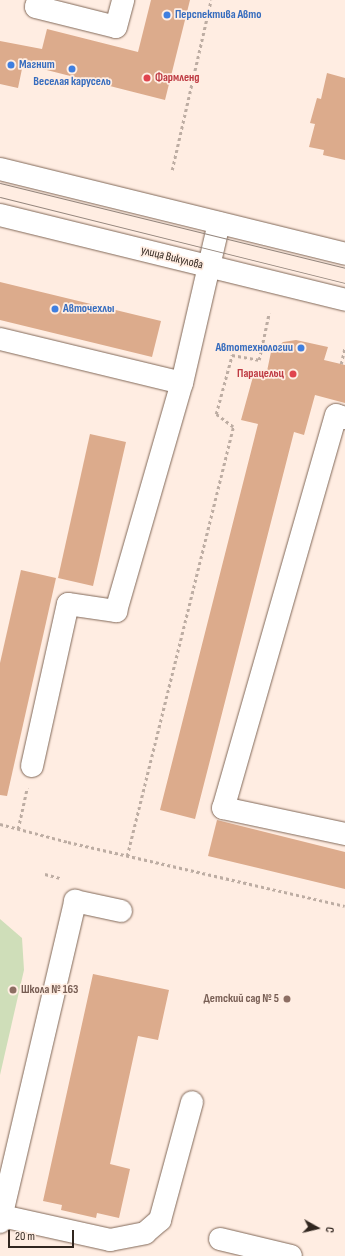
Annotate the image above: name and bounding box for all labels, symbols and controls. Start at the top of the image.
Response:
place label: Перспектива Авто [175,8,261,22]
marker: Перспектива Авто [162,10,172,20]
place label: Магнит [19,58,55,72]
marker: Магнит [6,60,16,70]
marker: Веселая карусель [67,64,77,74]
place label: Фармленд [155,71,199,85]
marker: Фармленд [142,73,152,83]
place label: Веселая карусель [33,75,111,89]
street label: улица Викулова [139,243,205,273]
place label: Авточехлы [63,302,114,316]
marker: Авточехлы [50,304,60,314]
place label: Автотехнологии [215,341,293,355]
marker: Автотехнологии [296,343,306,353]
place label: Парацельц [237,367,284,381]
marker: Парацельц [287,368,299,380]
place label: Школа № 163 [21,983,78,997]
marker: Школа № 163 [8,985,18,995]
place label: Детский сад № 5 [204,992,279,1006]
marker: Детский сад № 5 [282,994,292,1004]
north arrow [297,1208,337,1248]
scale bar [10,1222,76,1248]
text: С [323,1226,336,1233]
text: 20 m [15,1229,35,1244]

